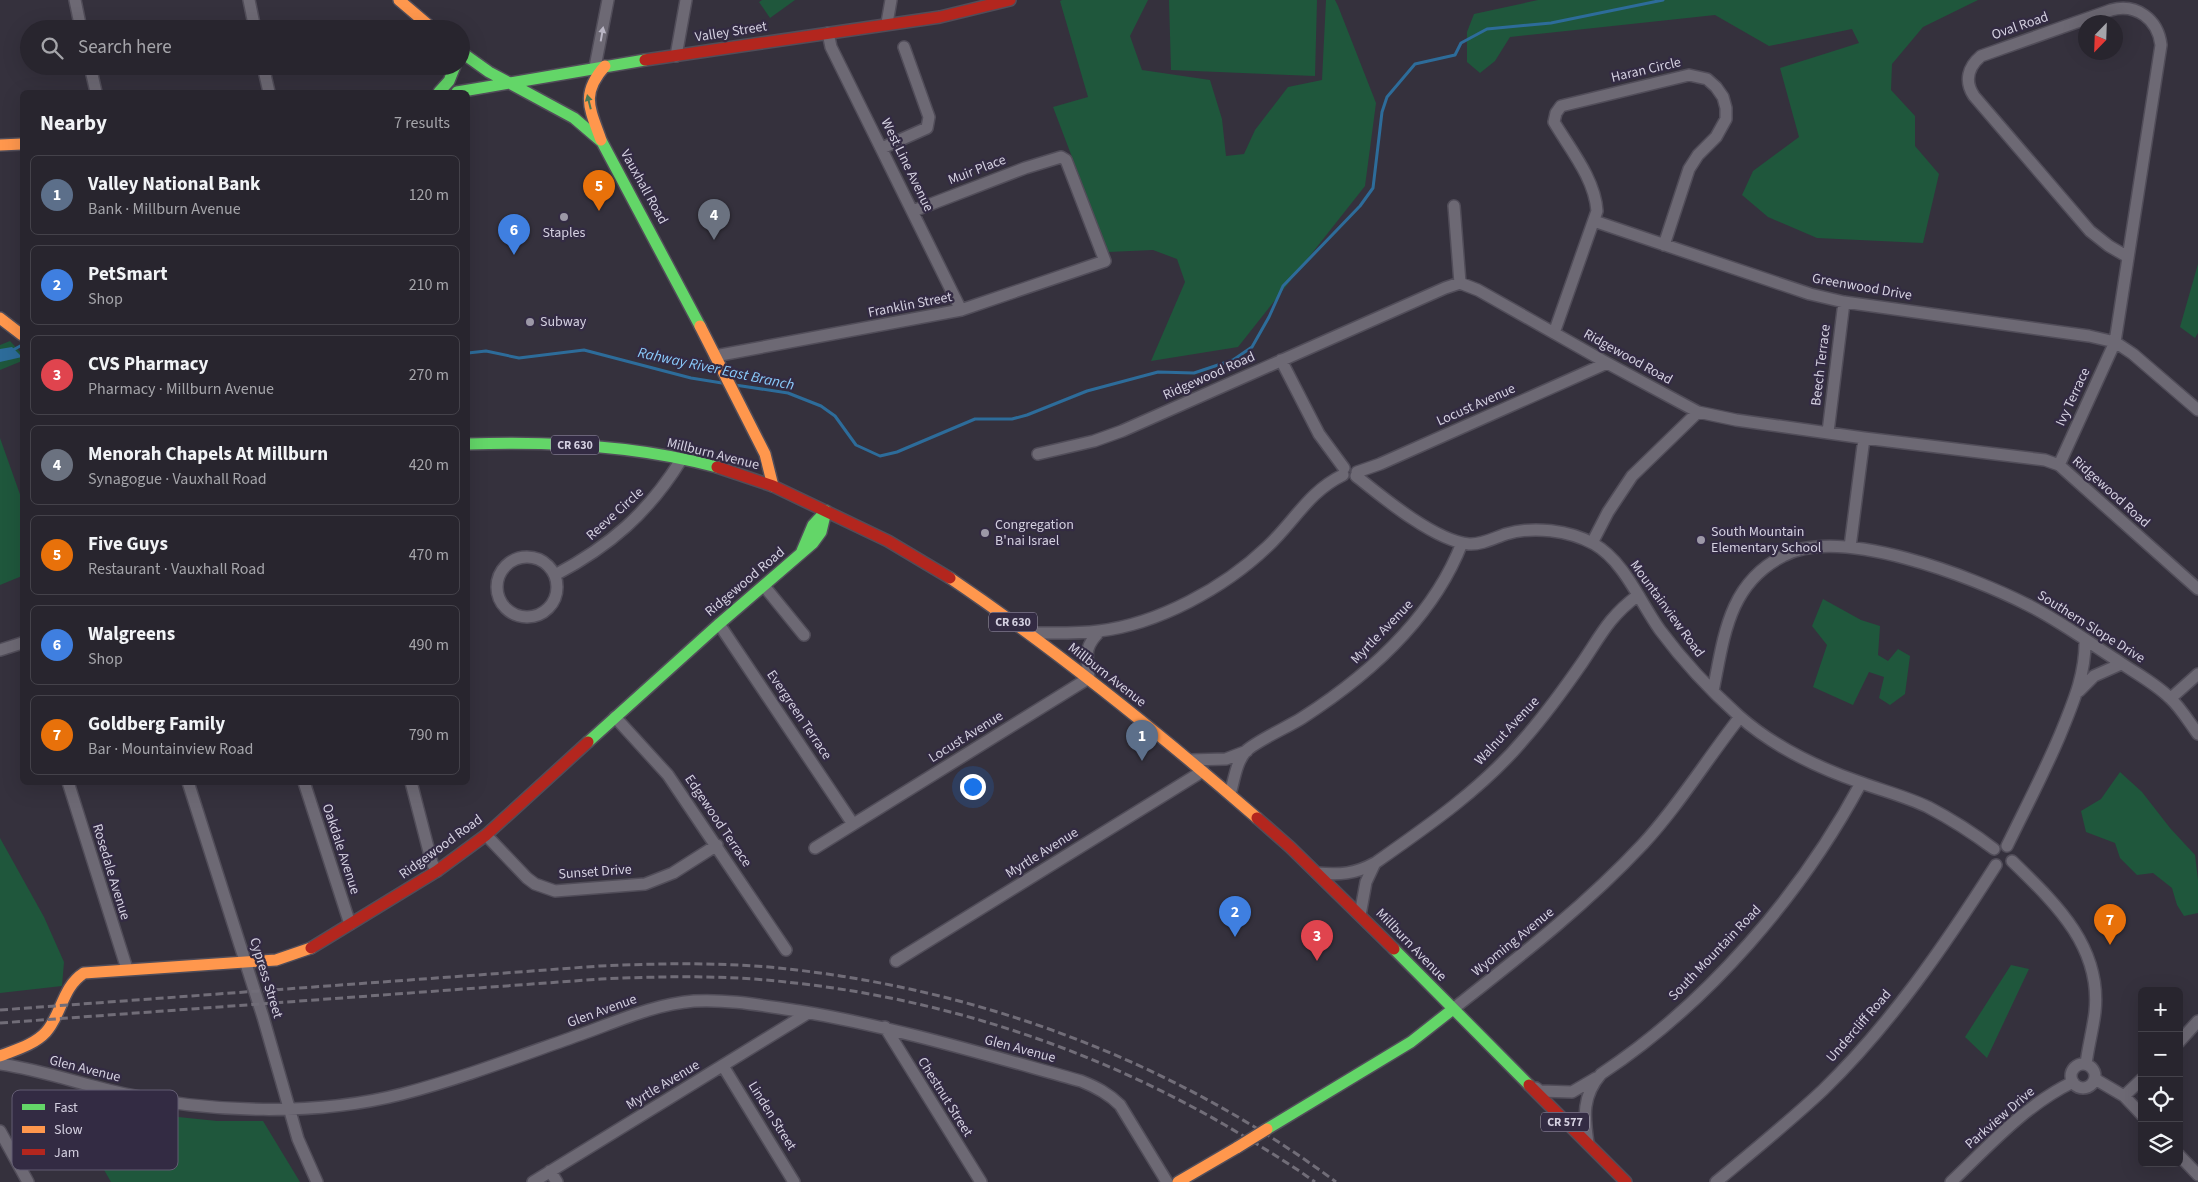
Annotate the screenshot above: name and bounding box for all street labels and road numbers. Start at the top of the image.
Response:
street label: Oval Road [1989,7,2051,45]
street label: Valley Street [694,16,769,48]
street label: Haran Circle [1609,52,1683,88]
street label: West Line Avenue [876,115,938,215]
street label: Vauxhall Road [615,146,673,228]
street label: Muir Place [945,150,1009,190]
street label: Greenwood Drive [1811,268,1914,306]
street label: Franklin Street [866,287,954,323]
street label: Beech Terrace [1806,323,1836,407]
street label: Ridgewood Road [1580,324,1676,390]
street label: Ridgewood Road [1160,347,1258,405]
street label: Ivy Terrace [2051,364,2095,430]
street label: Locust Avenue [1433,379,1519,431]
street label: Millburn Avenue [665,433,761,475]
road number: CR 630 [551,436,599,454]
street label: Ridgewood Road [2068,451,2154,533]
street label: Reeve Circle [582,483,648,545]
street label: Ridgewood Road [701,543,789,621]
street label: Mountainview Road [1625,556,1709,662]
street label: Southern Slope Drive [2033,586,2149,668]
street label: Myrtle Avenue [1346,595,1418,669]
road number: CR 630 [989,612,1037,632]
street label: Millburn Avenue [1064,638,1150,712]
street label: Evergreen Terrace [761,666,837,764]
street label: Walnut Avenue [1470,692,1544,770]
street label: Locust Avenue [925,706,1007,768]
street label: Edgewood Terrace [680,771,756,871]
street label: Oakdale Avenue [317,801,365,897]
street label: Ridgewood Road [395,810,487,884]
street label: Rosedale Avenue [87,822,135,923]
street label: Myrtle Avenue [1002,823,1082,883]
street label: Sunset Drive [558,859,632,885]
street label: South Mountain Road [1664,901,1766,1005]
street label: Wyoming Avenue [1468,902,1558,981]
street label: Millburn Avenue [1371,904,1451,986]
street label: Cypress Street [244,935,288,1021]
street label: Undercliff Road [1822,985,1896,1067]
street label: Glen Avenue [564,989,640,1033]
street label: Glen Avenue [982,1030,1058,1068]
street label: Glen Avenue [47,1050,123,1088]
street label: Chestnut Street [912,1053,978,1141]
street label: Myrtle Avenue [622,1055,704,1115]
street label: Linden Street [743,1078,801,1155]
street label: Parkview Drive [1961,1082,2039,1154]
road number: CR 577 [1541,1112,1589,1132]

